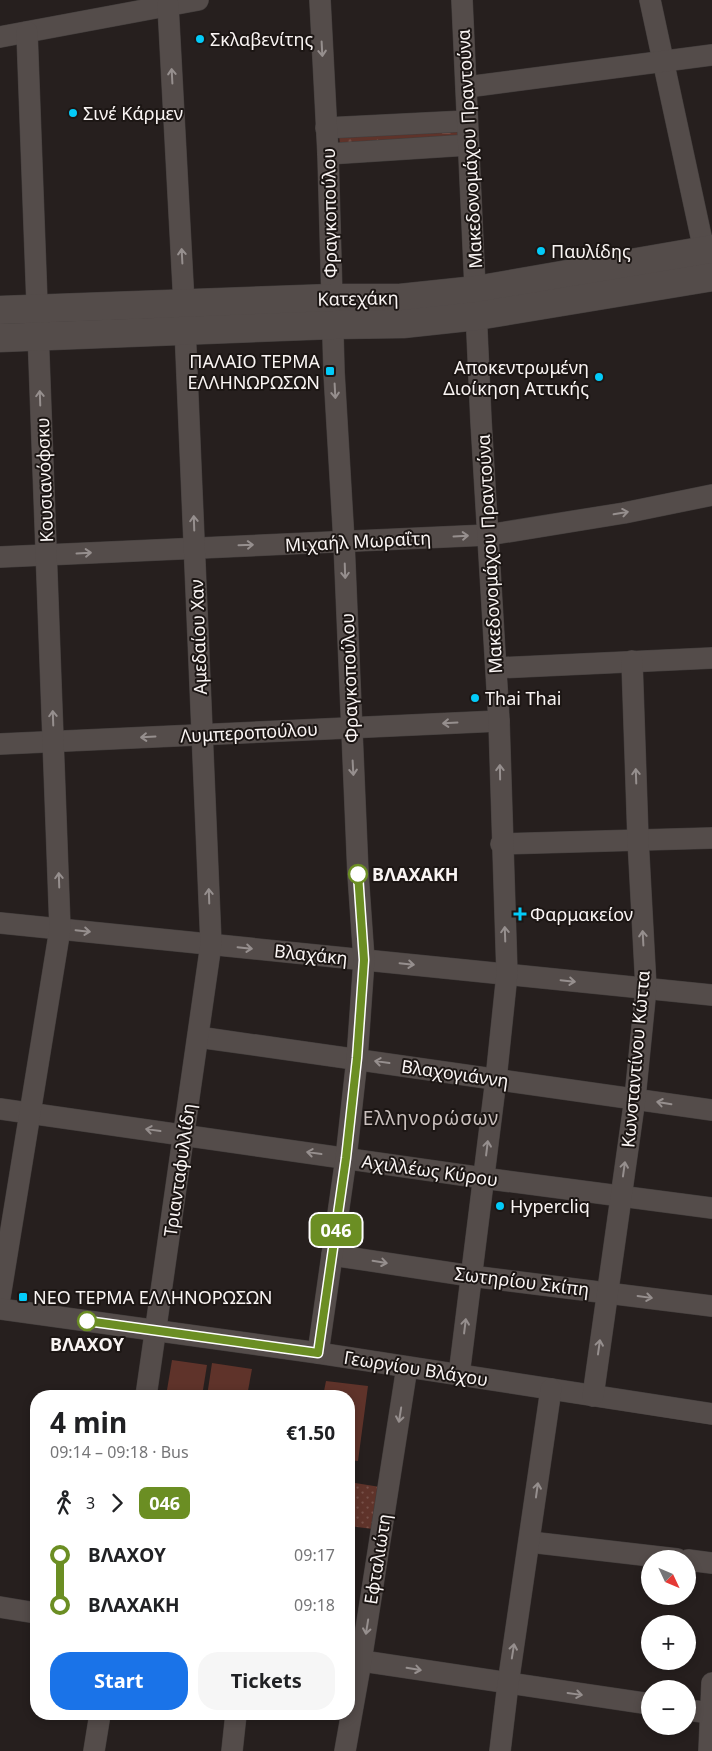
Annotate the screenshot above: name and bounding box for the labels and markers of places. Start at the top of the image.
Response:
place label: Σκλαβενίτης [210,27,313,51]
marker: Σκλαβενίτης [194,33,206,45]
place label: Σινέ Κάρμεν [83,101,183,125]
marker: Σινέ Κάρμεν [67,107,79,119]
place label: Παυλίδης [551,239,631,263]
marker: Παυλίδης [535,245,547,257]
place label: ΠΑΛΑΙΟ ΤΕΡΜΑ ΕΛΛΗΝΩΡΩΣΩΝ [187,349,320,394]
place label: Αποκεντρωμένη Διοίκηση Αττικής [443,355,589,400]
marker: ΠΑΛΑΙΟ ΤΕΡΜΑ ΕΛΛΗΝΩΡΩΣΩΝ [324,365,336,377]
marker: Αποκεντρωμένη Διοίκηση Αττικής [593,371,605,383]
place label: Thai Thai [485,686,561,710]
marker: Thai Thai [469,692,481,704]
place label: ΒΛΑΧΑΚΗ [372,862,459,886]
marker: ΒΛΑΧΑΚΗ [348,864,368,884]
place label: Φαρμακείον [530,902,633,926]
marker: Φαρμακείον [514,908,526,920]
place label: Hypercliq [510,1194,590,1218]
marker: Hypercliq [494,1200,506,1212]
place label: ΝΕΟ ΤΕΡΜΑ ΕΛΛΗΝΟΡΩΣΩΝ [33,1285,273,1309]
marker: ΝΕΟ ΤΕΡΜΑ ΕΛΛΗΝΟΡΩΣΩΝ [17,1291,29,1303]
marker: ΒΛΑΧΟΥ [77,1311,97,1331]
place label: ΒΛΑΧΟΥ [50,1332,125,1356]

